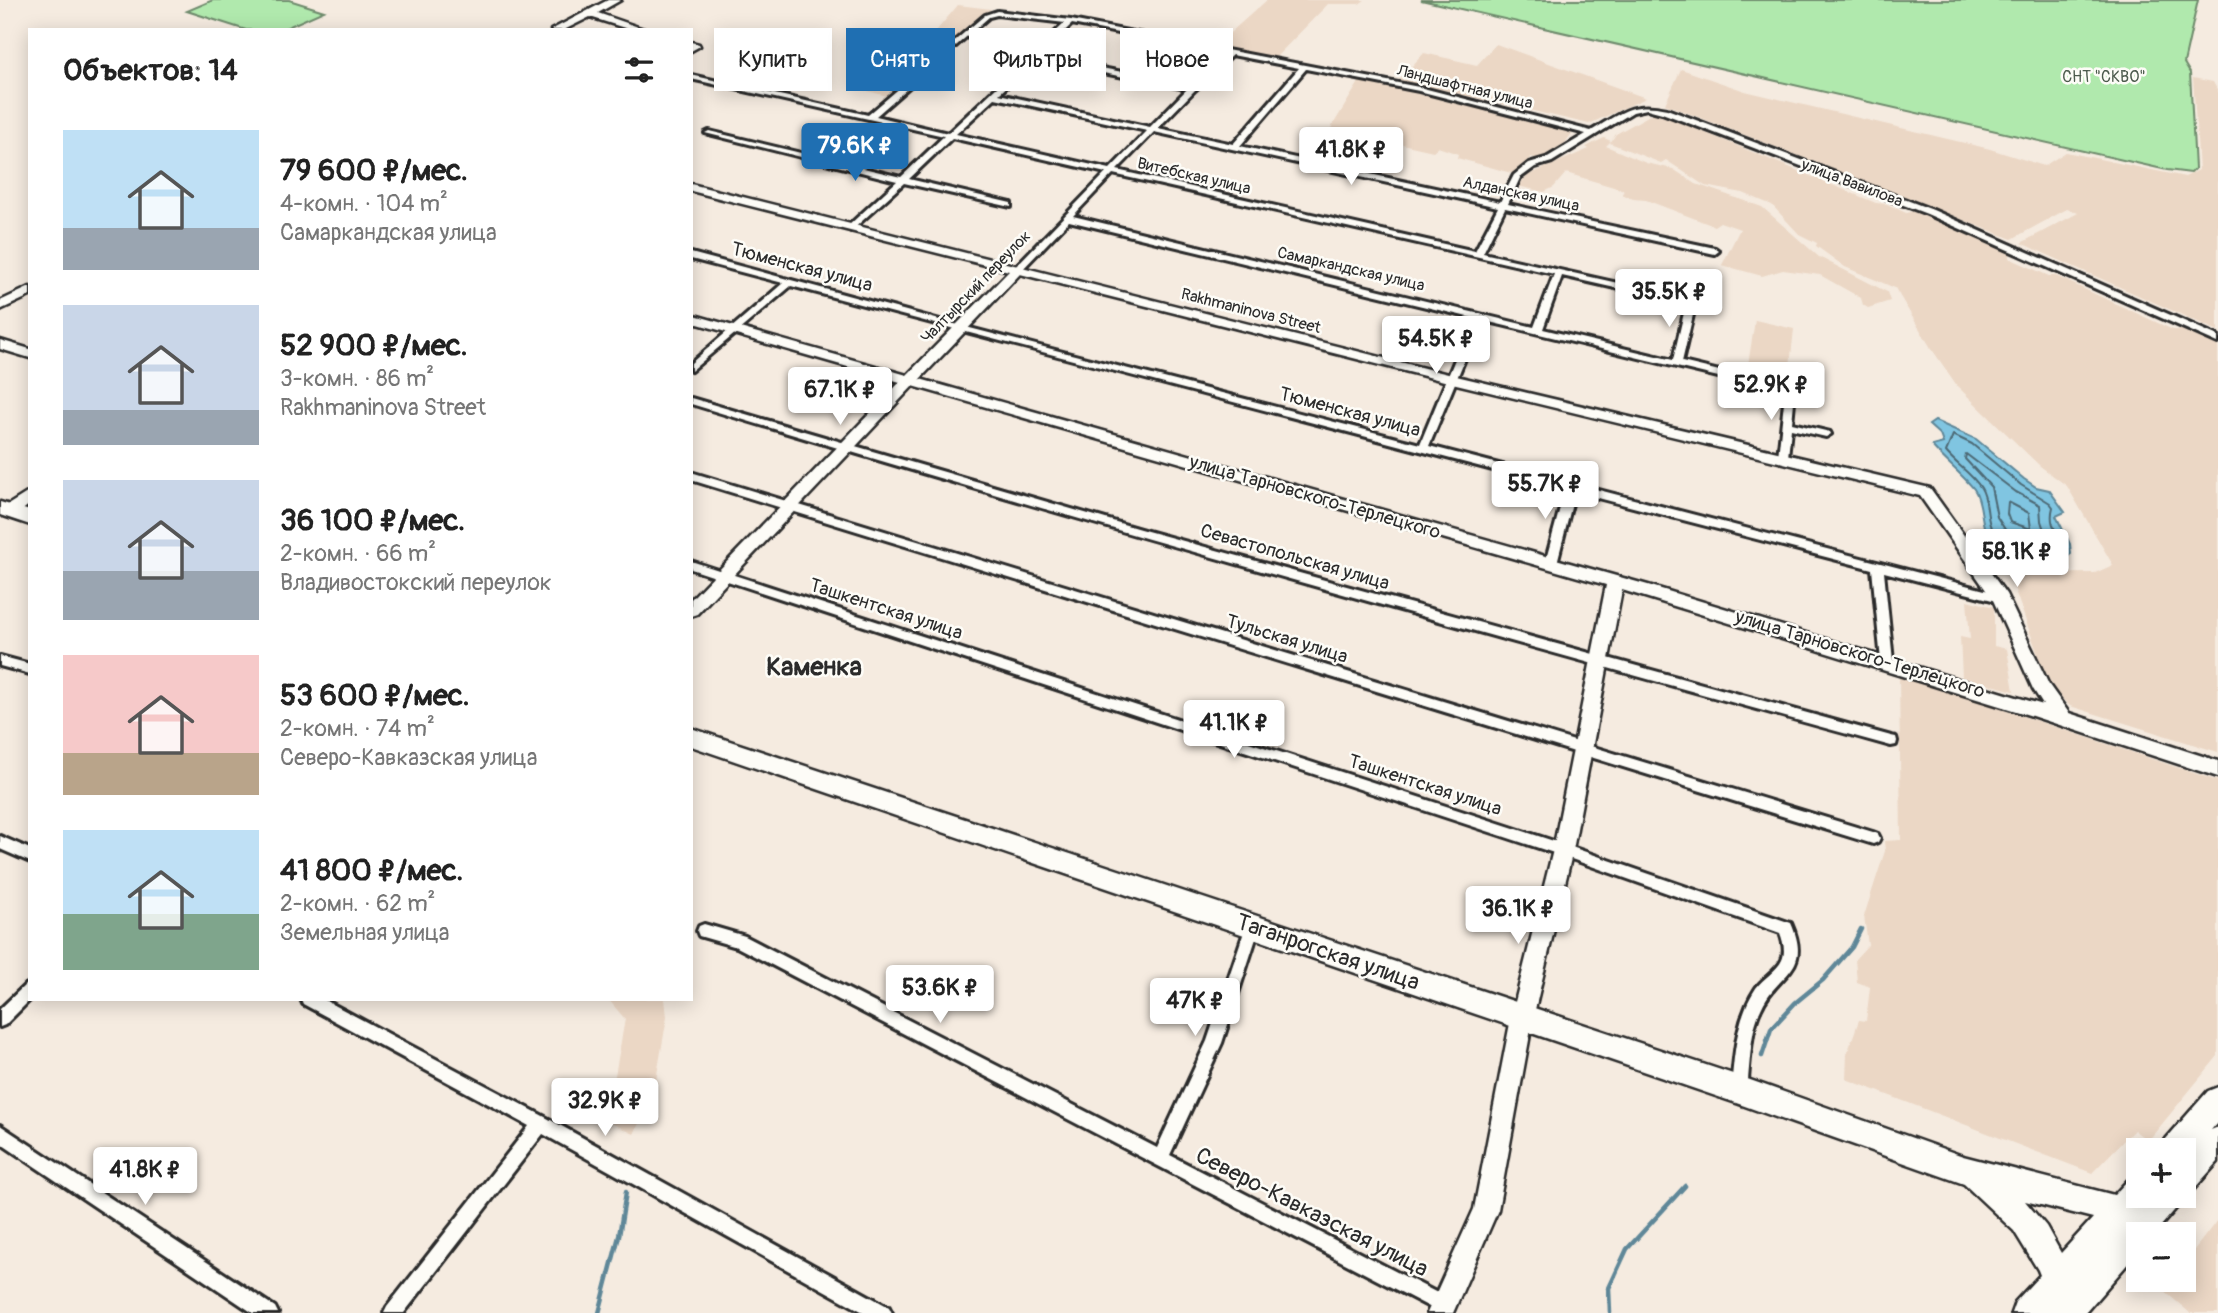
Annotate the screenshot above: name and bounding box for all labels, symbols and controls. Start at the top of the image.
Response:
chip: Купить [714,28,832,91]
chip: Снять [846,28,955,91]
chip: Фильтры [969,28,1106,91]
chip: Новое [1120,28,1233,91]
icon: filters [620,51,658,89]
text: Объектов: 14 [63,52,238,89]
street label: Ландшафтная улица [1394,60,1535,114]
park label: СНТ "СКВО" [2062,67,2146,87]
pin: 79.6K ₽ [790,124,920,183]
pin: 41.8K ₽ [1286,128,1416,187]
text: 79.6K ₽ [817,131,893,160]
text: 41.8K ₽ [1315,135,1387,164]
text: 79 600 ₽/мес. [280,152,468,189]
street label: Витебская улица [1135,153,1253,199]
street label: улица Вавилова [1797,154,1906,212]
icon: home [119,158,203,242]
street label: Алданская улица [1461,172,1581,216]
text: 4-комн. · 104 m² [280,189,448,218]
text: Самаркандская улица [280,218,497,247]
street label: Чалтырский переулок [917,226,1035,348]
street label: Тюменская улица [729,237,875,297]
street label: Самаркандская улица [1275,242,1427,296]
pin: 35.5K ₽ [1604,270,1734,329]
text: 35.5K ₽ [1631,277,1707,306]
street label: Rakhmaninova Street [1179,284,1323,338]
pin: 54.5K ₽ [1371,316,1501,376]
text: 54.5K ₽ [1398,324,1474,353]
text: 52 900 ₽/мес. [280,327,468,364]
icon: home [119,333,203,417]
pin: 52.9K ₽ [1706,362,1836,422]
text: 3-комн. · 86 m² [280,364,434,393]
pin: 67.1K ₽ [775,368,905,427]
text: 52.9K ₽ [1734,370,1808,399]
text: 67.1K ₽ [804,375,876,404]
street label: Тюменская улица [1277,382,1423,442]
text: Rakhmaninova Street [280,393,486,422]
street label: улица Тарновского-Терлецкого [1186,449,1443,544]
pin: 55.7K ₽ [1480,462,1610,521]
text: 55.7K ₽ [1508,469,1582,498]
text: 36 100 ₽/мес. [280,502,465,539]
icon: home [119,508,203,592]
street label: Севастопольская улица [1198,519,1392,596]
pin: 58.1K ₽ [1952,530,2082,589]
text: 58.1K ₽ [1982,537,2052,566]
text: 2-комн. · 66 m² [280,539,436,568]
text: Владивостокский переулок [280,568,552,597]
street label: Ташкентская улица [806,573,966,645]
street label: улица Тарновского-Терлецкого [1731,604,1988,703]
street label: Тульская улица [1223,609,1351,669]
district label: Каменка [766,651,862,683]
text: 53 600 ₽/мес. [280,677,470,714]
icon: home [119,683,203,767]
pin: 41.1K ₽ [1169,700,1299,760]
text: 41.1K ₽ [1199,708,1269,737]
text: 2-комн. · 74 m² [280,714,435,743]
text: Северо-Кавказская улица [280,743,537,772]
street label: Ташкентская улица [1345,749,1505,821]
text: 41 800 ₽/мес. [280,852,463,889]
icon: home [119,858,203,942]
pin: 36.1K ₽ [1453,886,1583,946]
text: 2-комн. · 62 m² [280,889,435,918]
text: 36.1K ₽ [1482,894,1554,923]
street label: Таганрогская улица [1233,907,1423,997]
text: Земельная улица [280,918,450,947]
pin: 53.6K ₽ [875,965,1005,1025]
text: 53.6K ₽ [902,973,978,1002]
pin: 47K ₽ [1146,978,1244,1038]
text: 47K ₽ [1166,986,1224,1015]
pin: 32.9K ₽ [540,1078,670,1138]
text: 32.9K ₽ [567,1086,643,1115]
map controls [2126,1138,2196,1292]
button: + [2126,1138,2196,1208]
street label: Северо-Кавказская улица [1191,1141,1433,1283]
pin: 41.8K ₽ [80,1148,210,1207]
text: 41.8K ₽ [109,1155,181,1184]
button: − [2126,1222,2196,1292]

